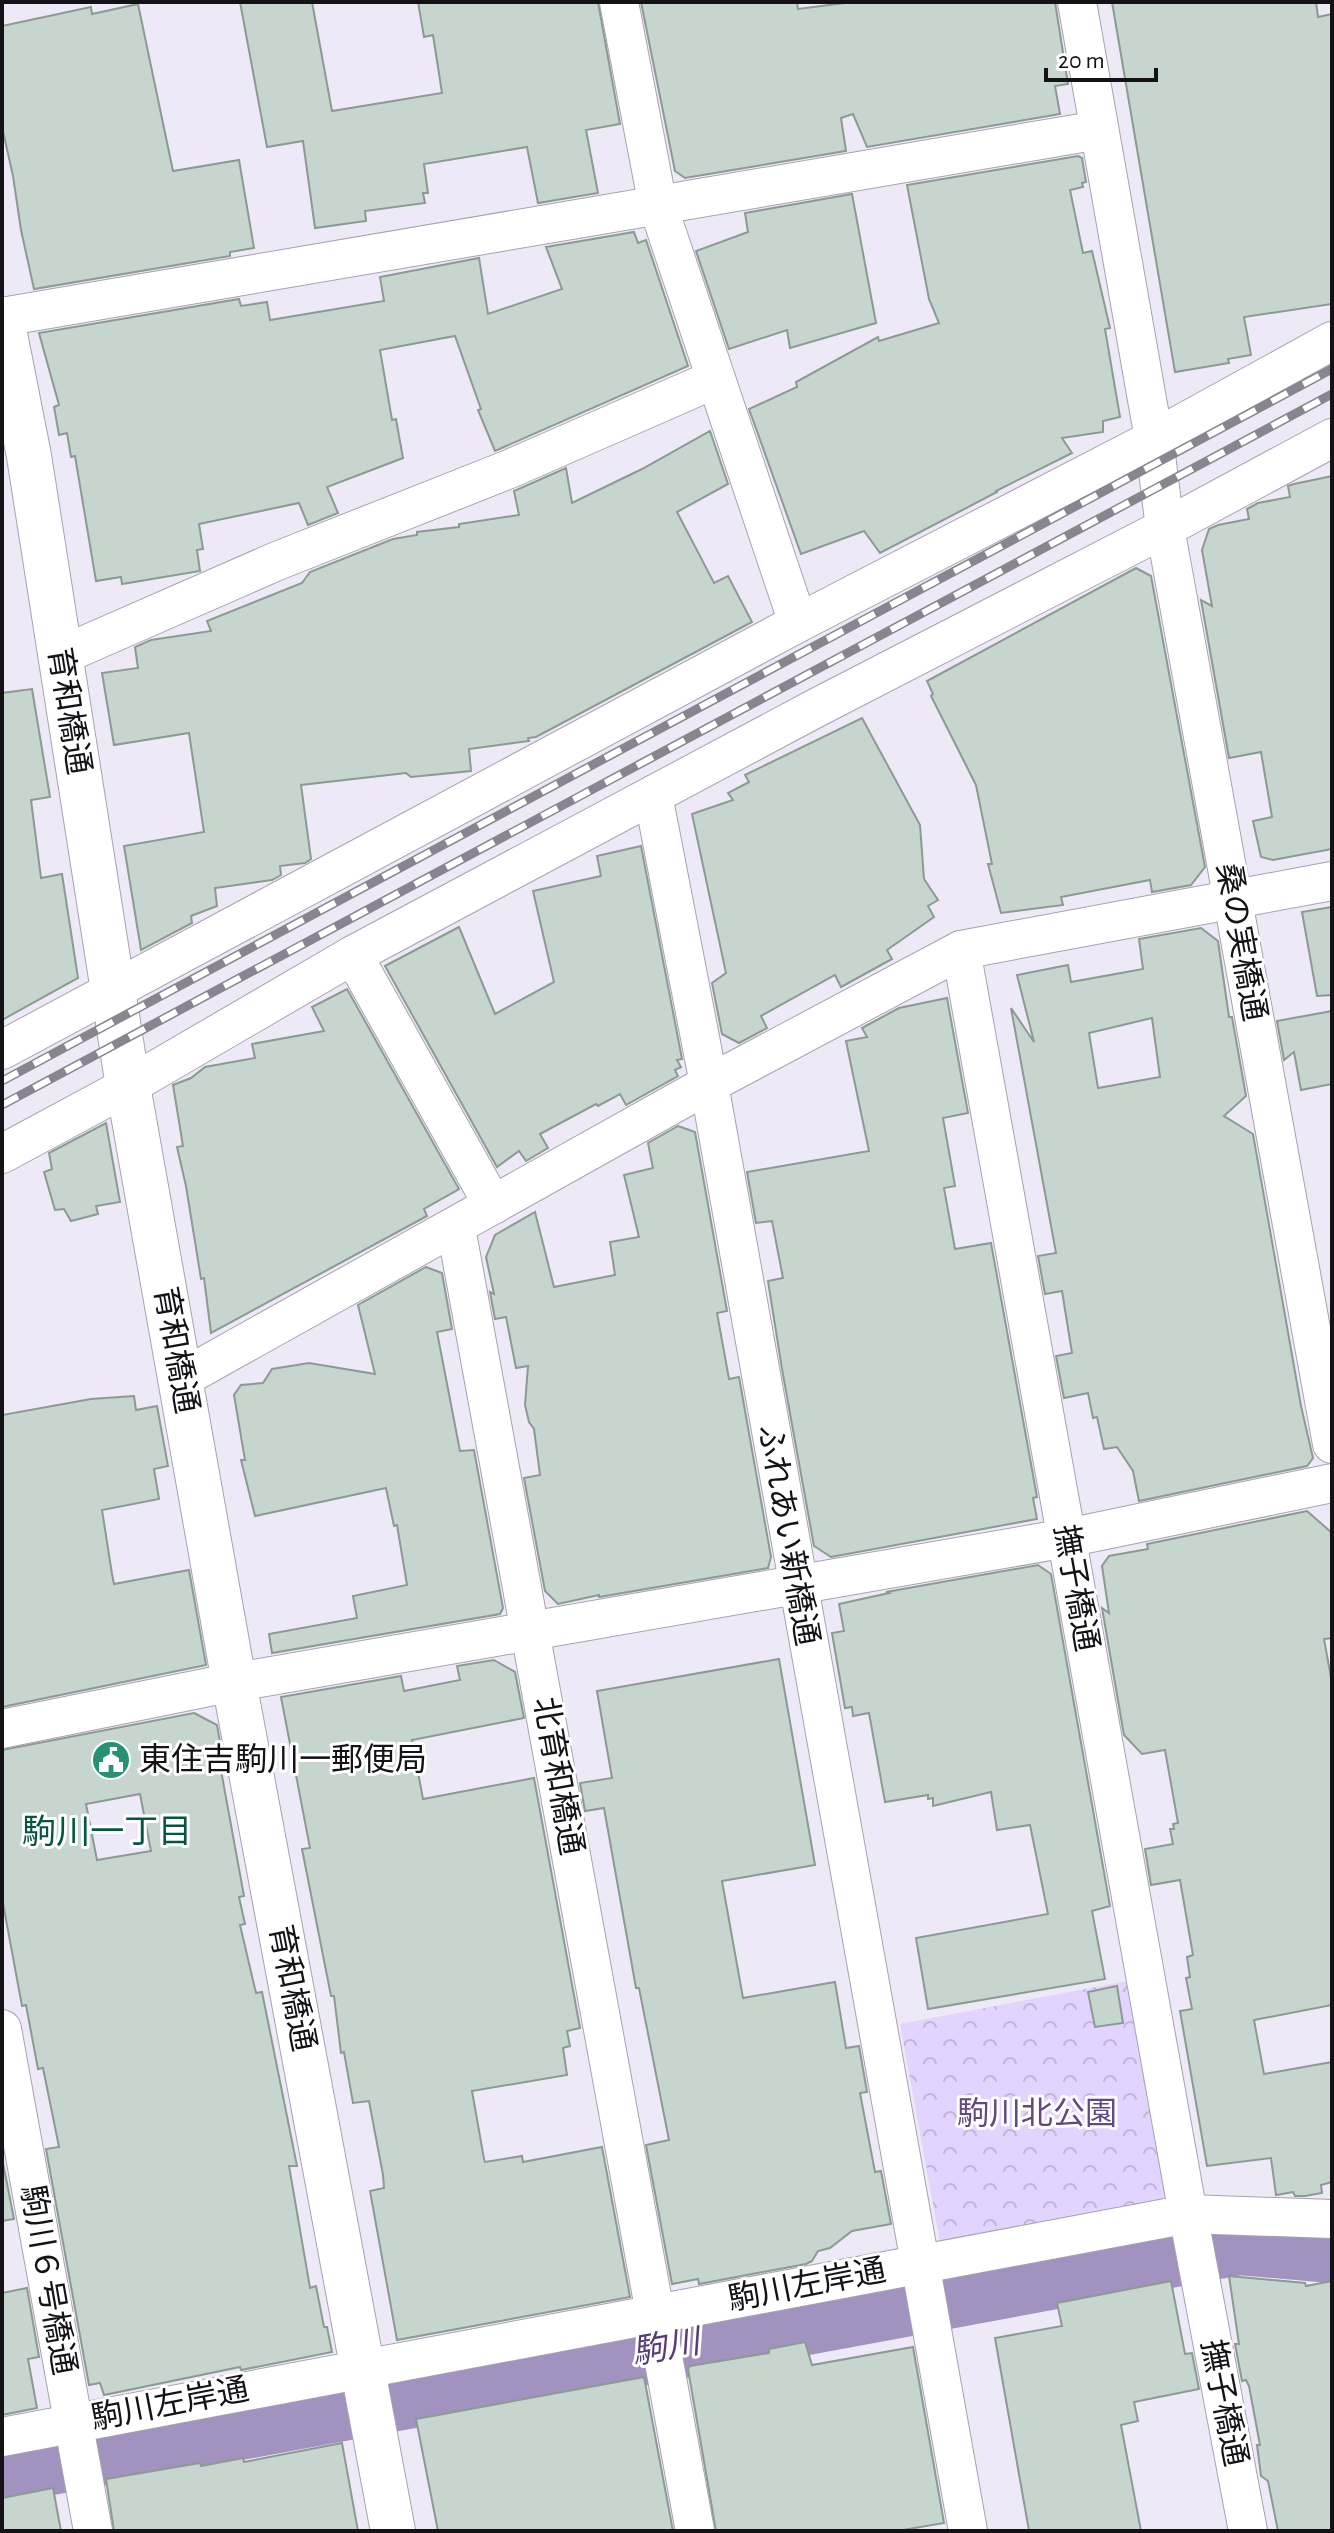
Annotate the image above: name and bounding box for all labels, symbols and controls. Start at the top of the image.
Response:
scale bar [1046,32,1156,82]
text: 20 m [1058,49,1105,73]
street label: 育和橋通 [43,645,97,777]
street label: 桑の実橋通 [1211,860,1272,1024]
street label: 育和橋通 [149,1284,205,1416]
street label: ふれあい新橋通 [753,1422,824,1648]
street label: 撫子橋通 [1049,1522,1104,1654]
street label: 北育和橋通 [528,1694,590,1858]
public building icon: 東住吉駒川一郵便局 [90,1739,132,1781]
place label: 東住吉駒川一郵便局 [139,1742,427,1776]
district label: 駒川一丁目 [22,1814,192,1850]
street label: 育和橋通 [264,1922,322,2054]
park label: 駒川北公園 [957,2096,1117,2130]
street label: 駒川６号橋通 [16,2182,82,2377]
street label: 駒川左岸通 [725,2252,889,2316]
water label: 駒川 [629,2323,705,2371]
street label: 撫子橋通 [1196,2337,1253,2469]
street label: 駒川左岸通 [88,2371,252,2435]

